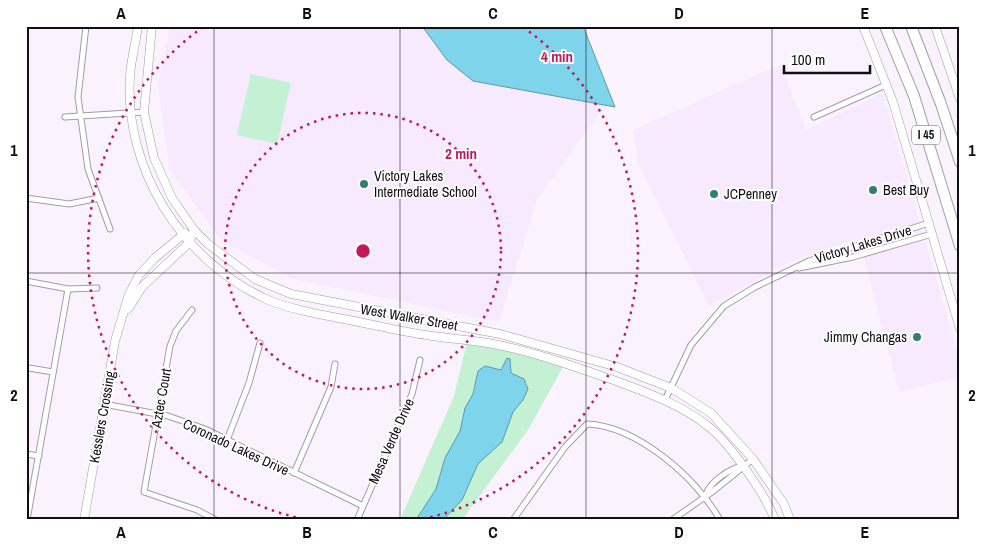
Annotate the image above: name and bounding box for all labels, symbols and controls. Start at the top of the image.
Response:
text: A [116,2,126,24]
text: B [302,2,312,24]
text: C [488,2,498,24]
text: D [674,2,684,24]
text: E [861,2,870,24]
scale bar [784,42,870,74]
text: 4 min [541,46,573,67]
text: 100 m [791,49,825,70]
road number: I 45 [912,126,940,144]
text: 1 [10,139,18,161]
text: 1 [968,139,976,161]
text: 2 min [445,143,477,164]
place label: Victory Lakes Intermediate School [374,167,477,201]
marker: Victory Lakes Intermediate School [358,178,370,190]
place label: Best Buy [883,181,929,199]
marker: Best Buy [867,184,879,196]
place label: JCPenney [724,185,777,203]
marker: JCPenney [708,188,720,200]
street label: Victory Lakes Drive [813,221,913,267]
centre of rings [354,242,372,260]
street label: West Walker Street [359,300,459,334]
place label: Jimmy Changas [824,328,907,346]
marker: Jimmy Changas [911,331,923,343]
street label: Aztec Court [147,367,175,430]
street label: Kesslers Crossing [85,369,119,464]
text: 2 [10,384,18,406]
text: 2 [968,384,976,406]
street label: Mesa Verde Drive [364,395,418,487]
street label: Coronado Lakes Drive [180,415,292,479]
text: A [116,521,126,543]
text: B [302,521,312,543]
text: C [488,521,498,543]
text: D [674,521,684,543]
text: E [861,521,870,543]

